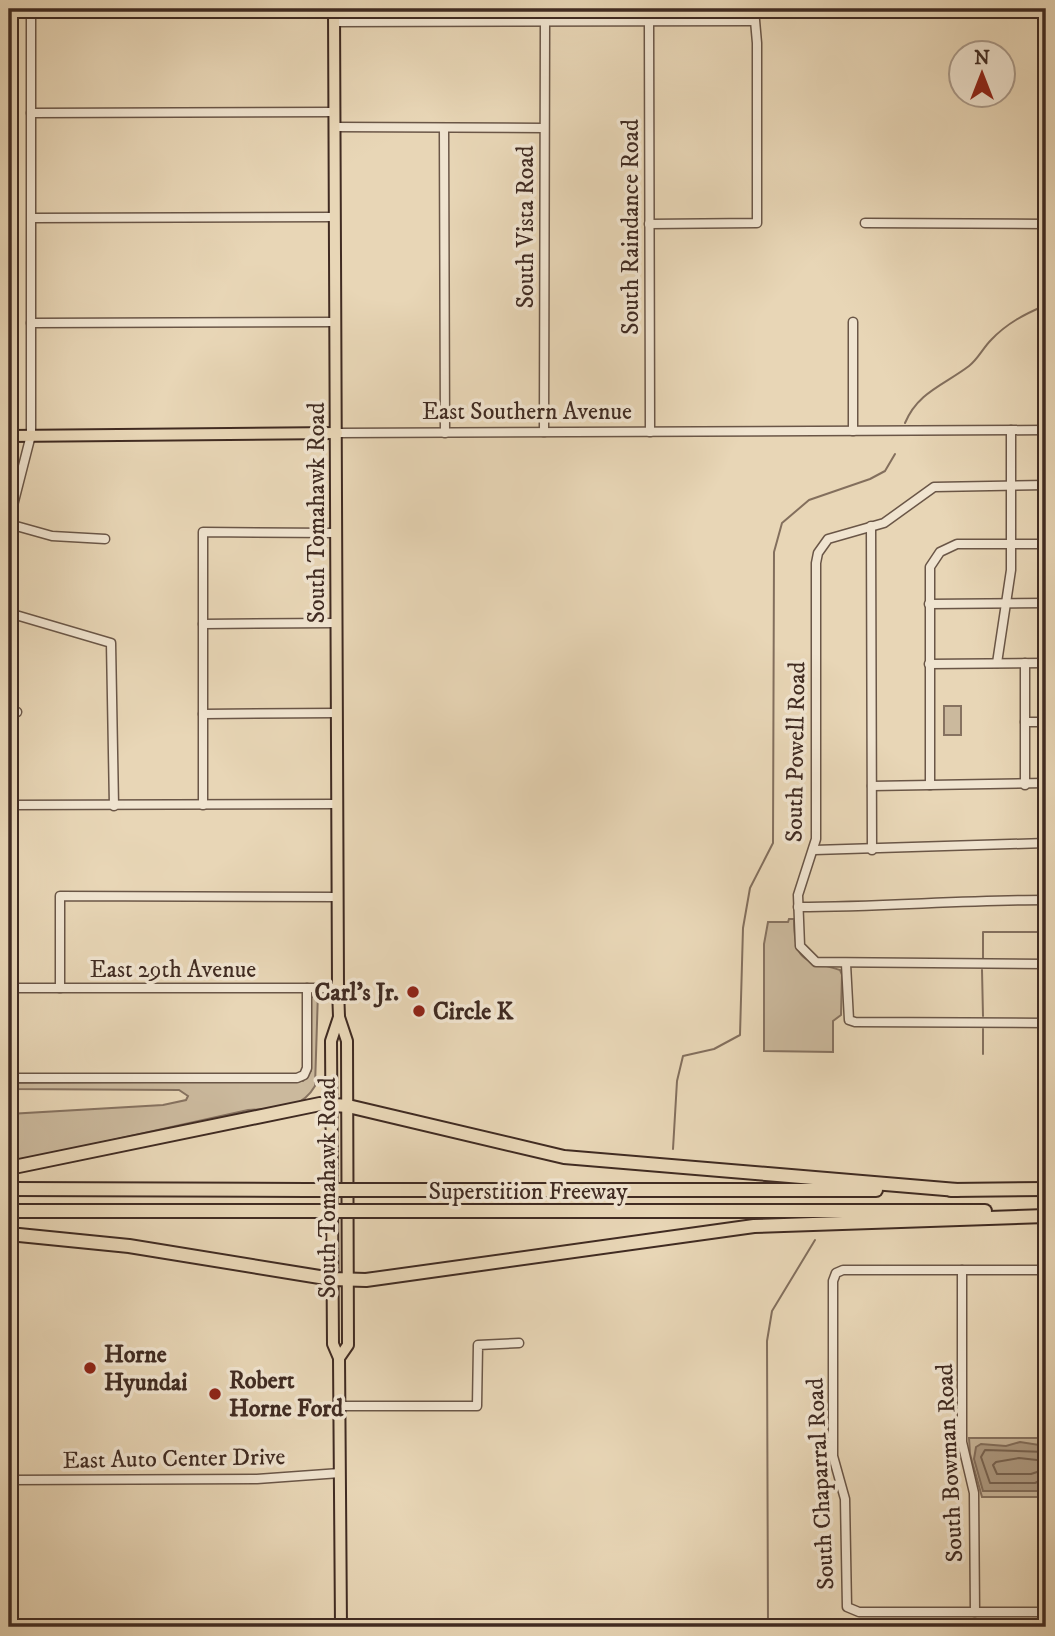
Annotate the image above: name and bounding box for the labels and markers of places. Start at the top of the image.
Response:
place label: Carl's Jr. [315,978,399,1008]
marker: Carl's Jr. [405,984,421,1000]
place label: Circle K [433,997,514,1027]
marker: Circle K [411,1003,427,1019]
place label: Horne Hyundai [104,1340,187,1398]
marker: Horne Hyundai [82,1360,98,1376]
place label: Robert Horne Ford [229,1366,344,1424]
marker: Robert Horne Ford [207,1386,223,1402]

